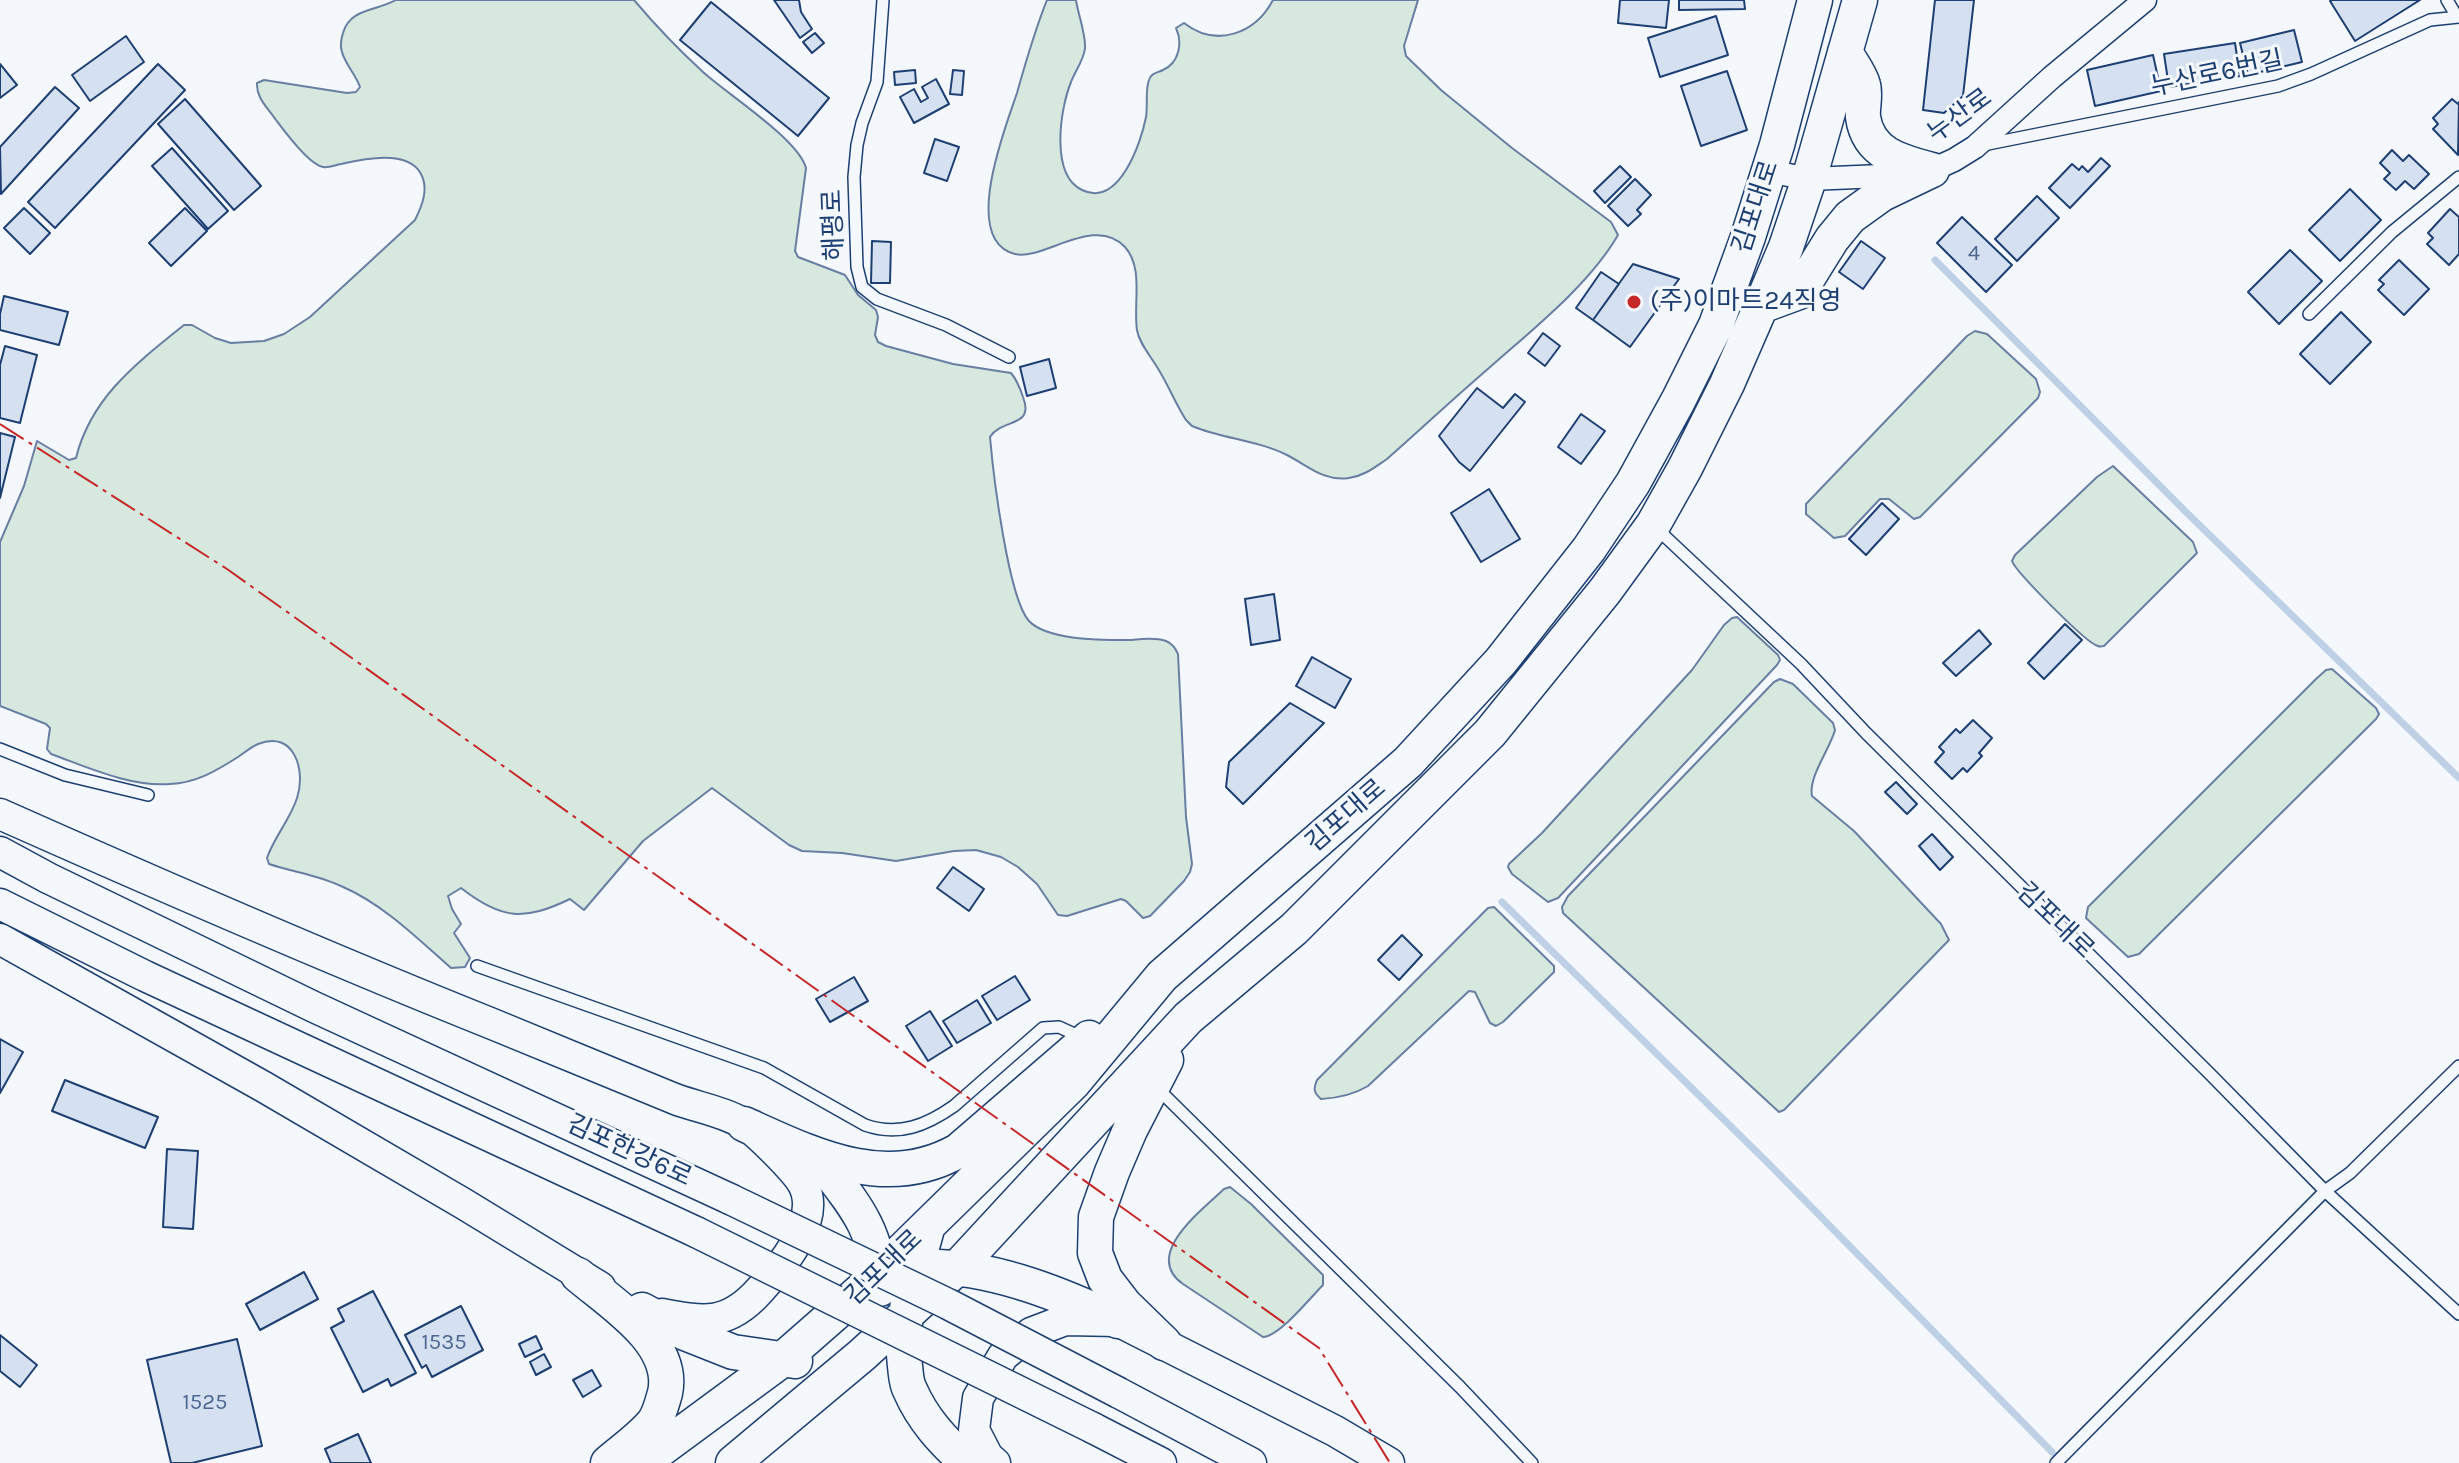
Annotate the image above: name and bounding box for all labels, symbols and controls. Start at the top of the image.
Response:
street label: 누산로6번길 [2148,45,2286,103]
street label: 누산로 [1922,82,1998,150]
street label: 김포대로 [1726,157,1786,257]
street label: 해평로 [817,189,851,261]
house number: 4 [1968,241,1980,267]
place label: (주)이마트24직영 [1650,286,1842,318]
marker: (주)이마트24직영 [1625,293,1643,311]
street label: 김포대로 [1300,773,1392,859]
street label: 김포대로 [2010,877,2100,965]
street label: 김포한강6로 [561,1108,697,1194]
street label: 김포대로 [839,1224,929,1312]
house number: 1535 [421,1330,467,1356]
house number: 1525 [183,1390,227,1416]

